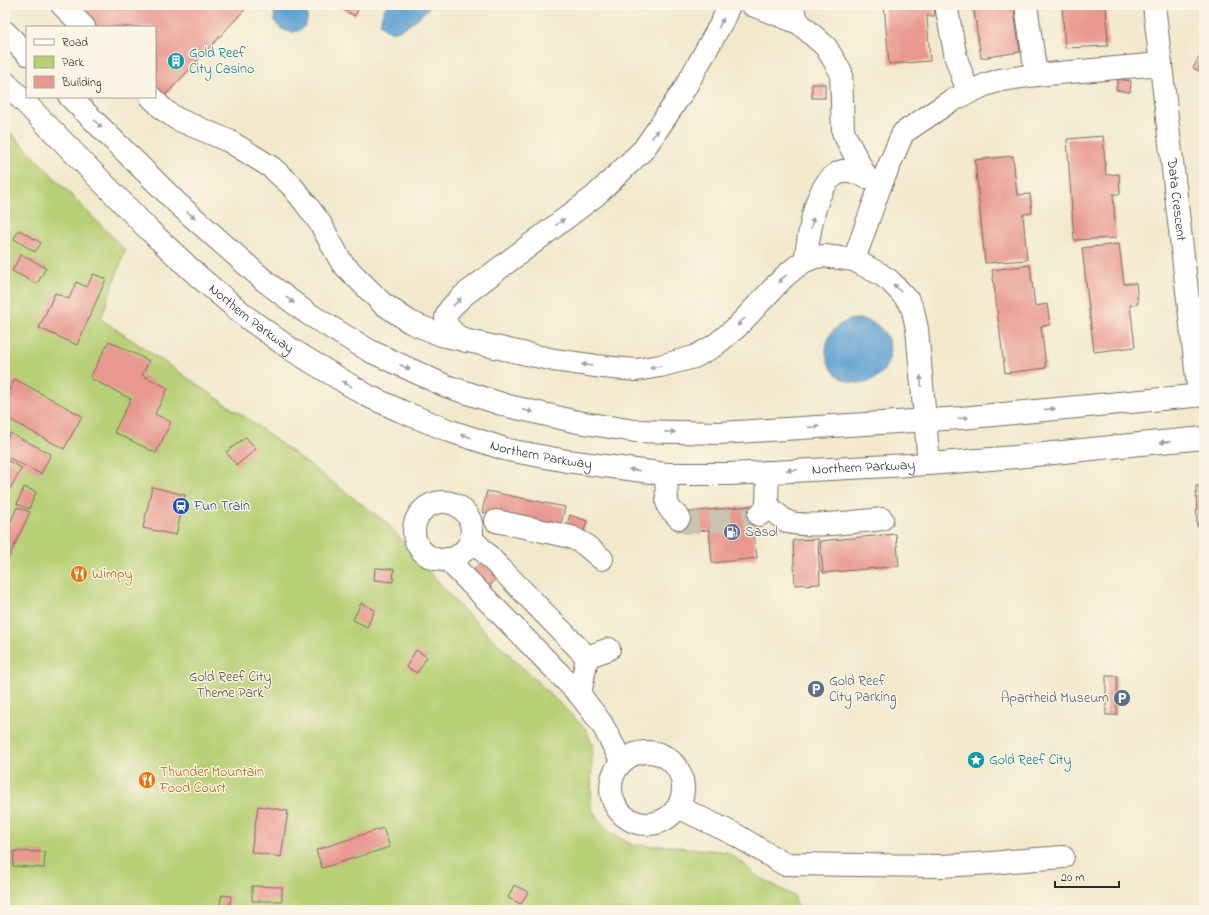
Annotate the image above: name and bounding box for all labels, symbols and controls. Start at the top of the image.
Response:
one-way arrow [718,17,724,28]
legend [26,26,156,98]
text: Road [62,34,88,52]
place label: Gold Reef City Casino [189,43,254,81]
building icon: Gold Reef City Casino [166,51,186,71]
text: Park [62,54,84,72]
text: Building [61,74,101,93]
one-way arrow [93,120,103,129]
one-way arrow [650,129,659,140]
street label: Data Crescent [1161,156,1192,243]
one-way arrow [185,211,196,220]
one-way arrow [809,217,815,229]
one-way arrow [555,219,565,227]
one-way arrow [777,275,787,284]
street label: Northern Parkway [204,279,299,360]
one-way arrow [892,283,902,293]
one-way arrow [284,295,295,304]
one-way arrow [452,297,462,307]
one-way arrow [737,317,746,327]
one-way arrow [581,362,593,368]
one-way arrow [648,364,661,370]
one-way arrow [400,365,412,371]
one-way arrow [918,375,925,387]
one-way arrow [341,380,353,387]
one-way arrow [1044,406,1056,412]
one-way arrow [521,408,534,414]
one-way arrow [957,414,969,421]
one-way arrow [808,423,820,430]
one-way arrow [664,428,676,435]
one-way arrow [460,433,472,439]
street label: Northern Parkway [487,434,594,476]
one-way arrow [1159,438,1171,445]
street label: Northern Parkway [811,454,916,480]
one-way arrow [628,467,640,473]
one-way arrow [786,467,798,474]
station icon: Fun Train [171,496,191,516]
place label: Fun Train [193,496,250,517]
fuel station icon: Sasol [722,522,742,542]
place label: Sasol [745,522,778,543]
restaurant icon: Wimpy [69,564,89,584]
place label: Wimpy [92,564,133,586]
park label: Gold Reef City Theme Park [189,667,271,704]
place label: Gold Reef City Parking [829,671,896,709]
parking icon: Gold Reef City Parking [806,679,826,699]
place label: Apartheid Museum [1001,688,1109,709]
parking icon: Apartheid Museum [1112,688,1132,708]
place icon: Gold Reef City [966,750,986,770]
place label: Gold Reef City [989,750,1072,772]
place label: Thunder Mountain Food Court [159,762,264,799]
restaurant icon: Thunder Mountain Food Court [137,770,157,790]
scale bar [1055,863,1119,889]
text: 20 m [1061,869,1084,887]

